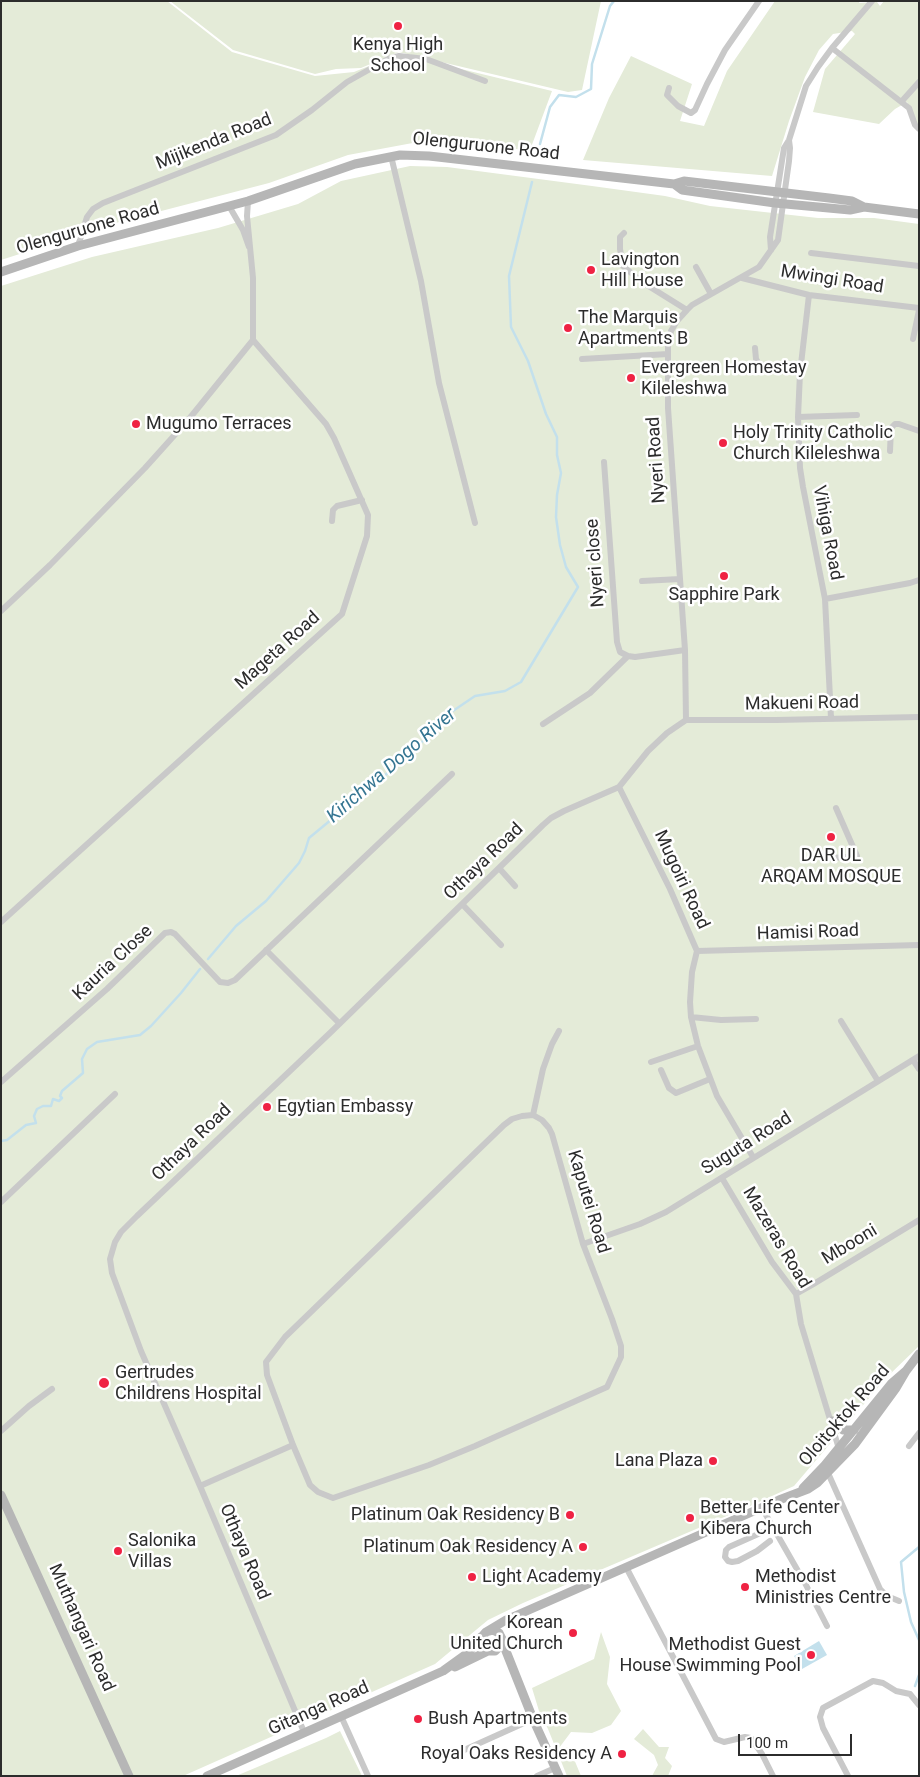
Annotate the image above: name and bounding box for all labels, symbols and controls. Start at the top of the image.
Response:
marker: Kenya High School [392,20,404,32]
place label: Kenya High School [353,34,443,76]
street label: Mijikenda Road [153,109,275,175]
street label: Olenguruone Road [411,129,561,165]
street label: Olenguruone Road [14,198,162,260]
place label: Lavington Hill House [601,249,683,292]
street label: Mwingi Road [779,261,885,299]
marker: Lavington Hill House [585,264,597,276]
place label: The Marquis Apartments B [578,307,688,350]
marker: The Marquis Apartments B [562,322,574,334]
place label: Evergreen Homestay Kileleshwa [641,357,806,399]
marker: Evergreen Homestay Kileleshwa [625,372,637,384]
place label: Mugumo Terraces [146,413,291,435]
street label: Nyeri Road [643,416,671,504]
marker: Mugumo Terraces [130,418,142,430]
place label: Holy Trinity Catholic Church Kileleshwa [733,422,893,464]
marker: Holy Trinity Catholic Church Kileleshwa [717,437,729,449]
street label: Vihiga Road [807,484,847,582]
street label: Nyeri close [582,518,610,608]
marker: Sapphire Park [718,570,730,582]
place label: Sapphire Park [668,584,780,606]
street label: Mageta Road [231,607,325,695]
street label: Makueni Road [745,692,859,716]
water label: Kirichwa Dogo River [323,704,461,828]
street label: Othaya Road [440,819,528,905]
street label: Mugoiri Road [649,827,713,933]
marker: DAR UL ARQAM MOSQUE [825,831,837,843]
place label: DAR UL ARQAM MOSQUE [761,845,901,888]
street label: Hamisi Road [757,920,859,946]
street label: Kauria Close [69,921,157,1005]
place label: Egytian Embassy [277,1096,413,1118]
street label: Othaya Road [148,1100,236,1186]
marker: Egytian Embassy [261,1101,273,1113]
street label: Suguta Road [698,1108,796,1180]
street label: Kaputei Road [562,1148,614,1256]
street label: Mazeras Road [737,1183,815,1293]
street label: Mbooni [818,1220,882,1270]
street label: Oloitoktok Road [795,1361,895,1471]
place label: Gertrudes Childrens Hospital [115,1362,262,1405]
marker: Gertrudes Childrens Hospital [97,1376,111,1390]
place label: Lana Plaza [615,1450,703,1472]
marker: Lana Plaza [707,1455,719,1467]
place label: Better Life Center Kibera Church [700,1497,840,1540]
street label: Othaya Road [214,1501,274,1603]
place label: Platinum Oak Residency B [351,1504,560,1526]
marker: Platinum Oak Residency B [564,1509,576,1521]
marker: Better Life Center Kibera Church [684,1512,696,1524]
place label: Salonika Villas [128,1530,196,1572]
place label: Platinum Oak Residency A [363,1536,573,1558]
marker: Platinum Oak Residency A [577,1541,589,1553]
marker: Salonika Villas [112,1545,124,1557]
street label: Muthangari Road [43,1561,119,1695]
place label: Light Academy [482,1566,601,1588]
place label: Methodist Ministries Centre [755,1566,891,1608]
marker: Light Academy [466,1571,478,1583]
marker: Methodist Ministries Centre [739,1581,751,1593]
place label: Korean United Church [450,1612,563,1655]
marker: Korean United Church [567,1627,579,1639]
place label: Methodist Guest House Swimming Pool [619,1634,801,1676]
marker: Methodist Guest House Swimming Pool [805,1649,817,1661]
street label: Gitanga Road [265,1677,373,1741]
place label: Bush Apartments [428,1708,567,1730]
marker: Bush Apartments [412,1713,424,1725]
scale bar [740,1724,854,1756]
text: 100 m [746,1734,788,1752]
place label: Royal Oaks Residency A [421,1743,612,1765]
marker: Royal Oaks Residency A [616,1748,628,1760]

